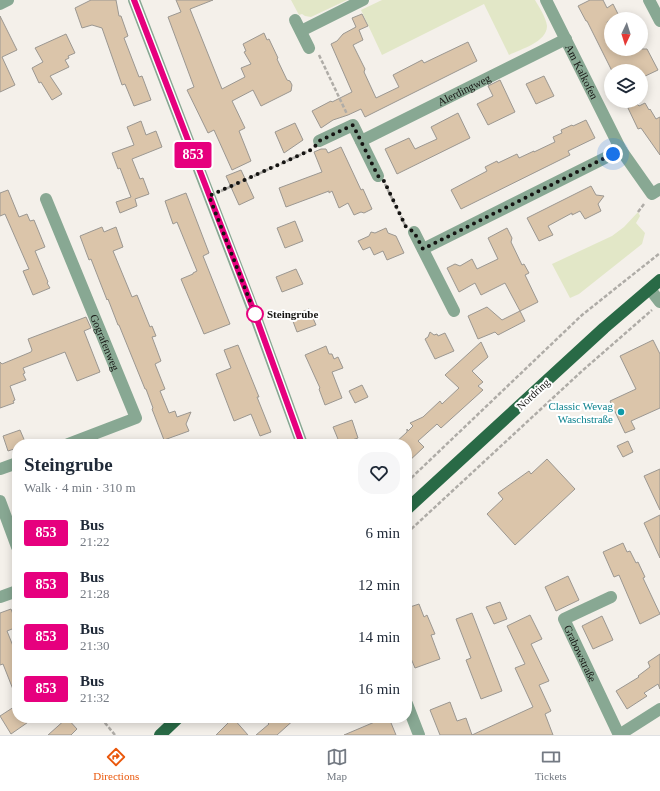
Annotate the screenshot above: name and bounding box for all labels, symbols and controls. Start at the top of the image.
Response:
north arrow [604,12,648,56]
map controls [604,12,648,108]
street label: Am Kalkofen [563,42,601,102]
button: layers [604,64,648,108]
street label: Alerdingweg [436,71,493,108]
line badge: 853 [170,142,216,168]
your location [603,144,623,164]
text: 853 [183,147,204,162]
marker: Steingrube [246,305,264,323]
place label: Steingrube [267,308,318,320]
street label: Gografenweg [88,312,122,373]
street label: Nordring [514,376,552,412]
place label: Classic Wevag Waschstraße [548,400,613,425]
marker: Classic Wevag Waschstraße [616,407,626,417]
button: heart [358,452,400,494]
text: Steingrube [24,454,113,475]
text: Walk · 4 min · 310 m [24,480,136,495]
text: Bus [80,517,104,533]
text: 853 [36,525,57,540]
text: 6 min [365,525,400,541]
text: 21:22 [80,534,110,549]
text: Bus [80,569,104,585]
text: 853 [36,577,57,592]
text: 12 min [358,577,400,593]
text: 21:28 [80,586,110,601]
text: Bus [80,621,104,637]
street label: Grabowstraße [562,623,599,684]
text: 853 [36,629,57,644]
text: 14 min [358,629,400,645]
text: 21:30 [80,638,110,653]
text: Bus [80,673,104,689]
text: 853 [36,681,57,696]
text: 16 min [358,681,400,697]
text: 21:32 [80,690,110,705]
tab: Directions [93,746,139,782]
tab: Map [326,746,348,782]
tab: Tickets [535,746,567,782]

